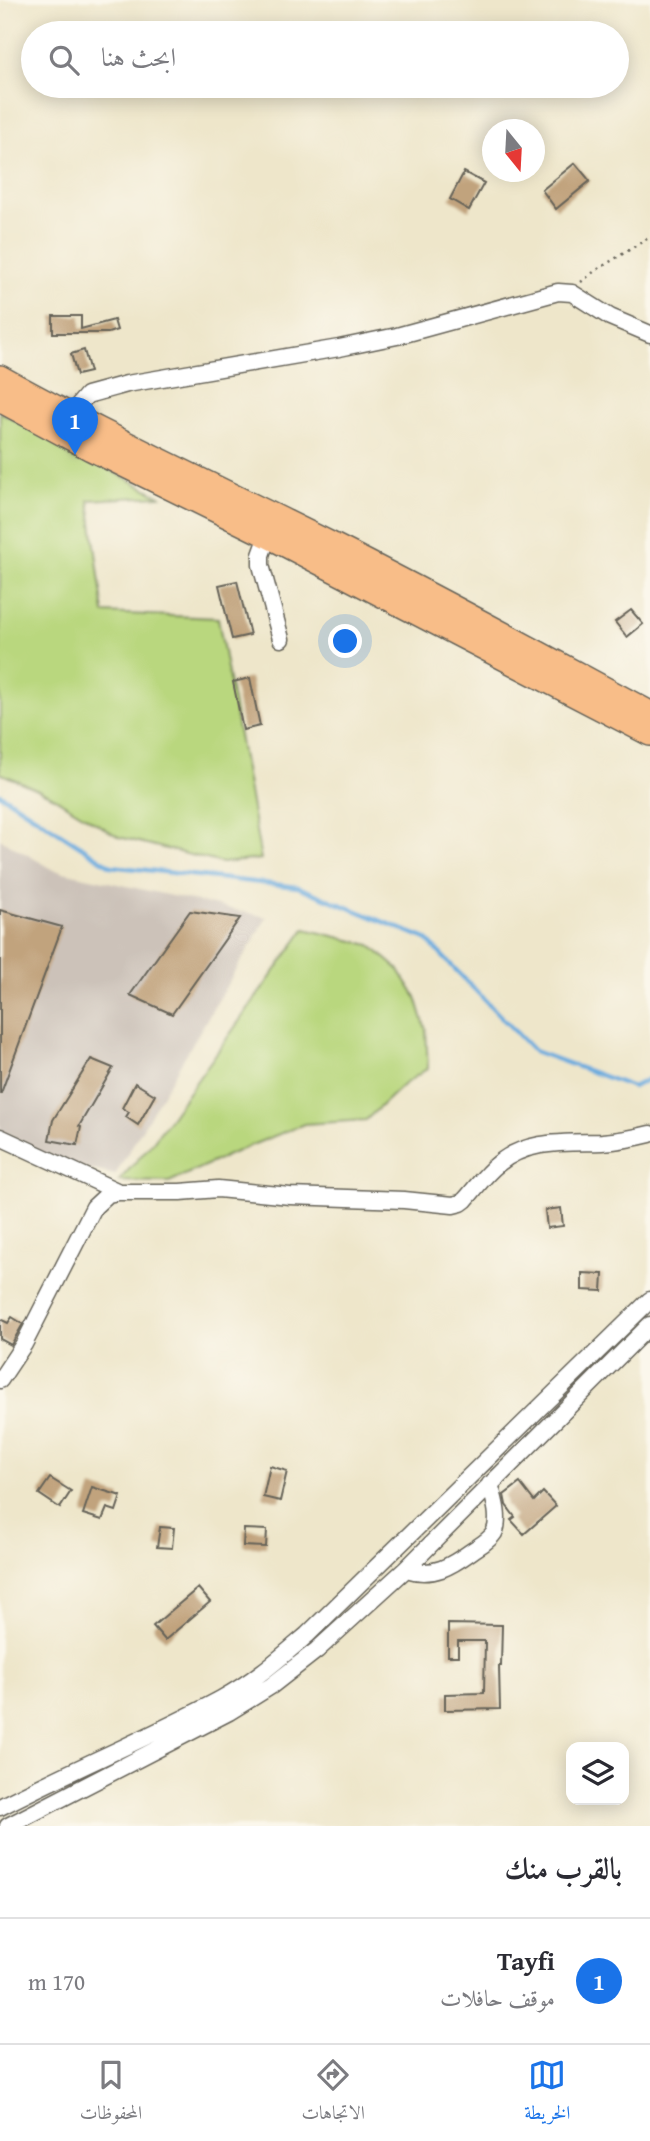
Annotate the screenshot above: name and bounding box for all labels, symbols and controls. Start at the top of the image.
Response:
search box [21,21,629,98]
text: ابحث هنا [101,37,176,76]
icon: search [45,41,83,79]
north arrow [482,119,545,182]
pin: 1 [52,397,98,455]
your location [328,624,362,658]
map controls [566,1742,629,1805]
button: layers [566,1742,629,1805]
text: بالقرب منك [505,1846,622,1890]
text: Tayfi [497,1941,555,1980]
text: 170 m [28,1965,85,1998]
text: 1 [593,1965,605,1998]
text: موقف حافلات [440,1981,555,2014]
tab: المحفوظات [80,2056,142,2131]
tab: الاتجاهات [301,2056,365,2131]
tab: الخريطة [524,2056,570,2131]

